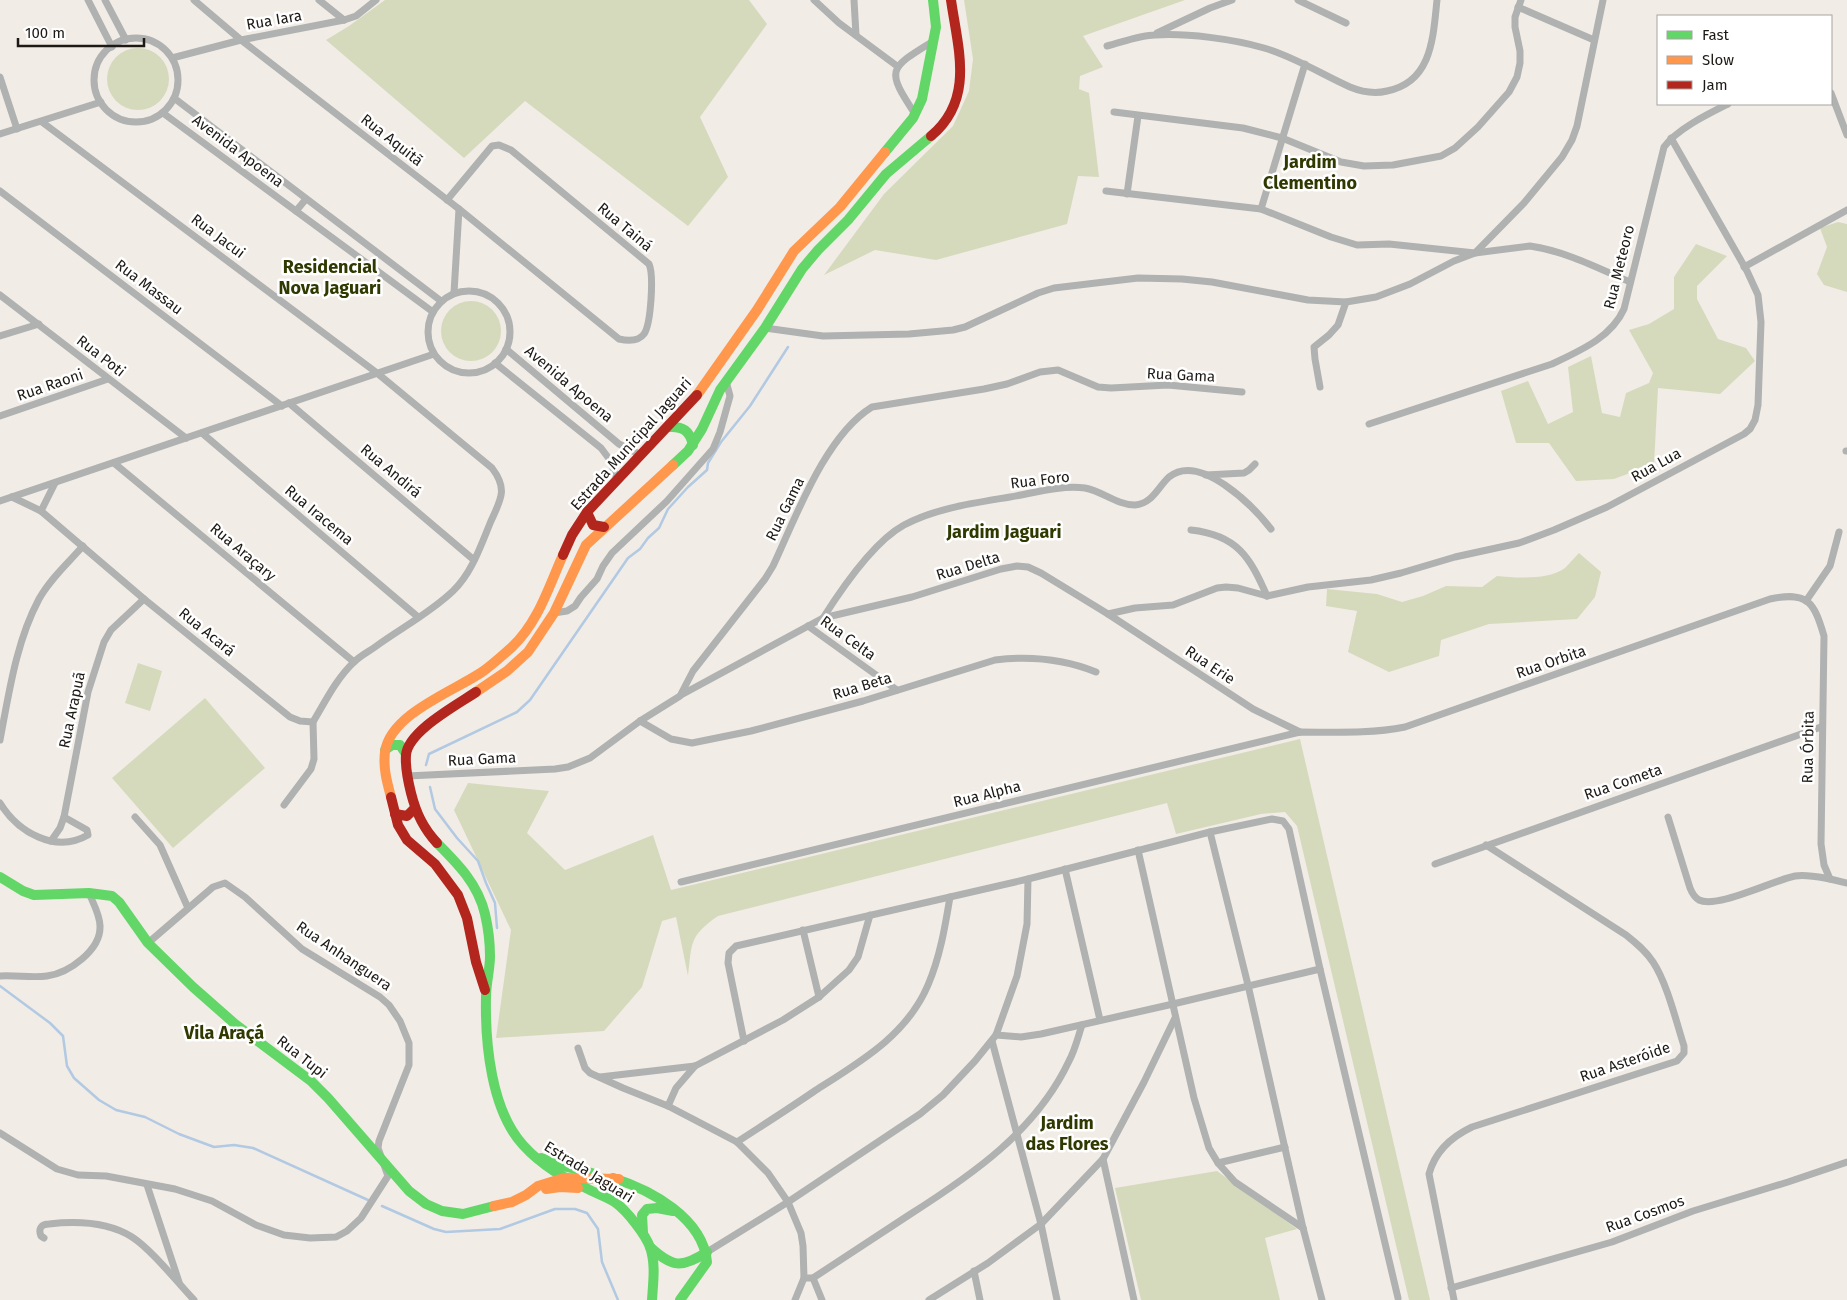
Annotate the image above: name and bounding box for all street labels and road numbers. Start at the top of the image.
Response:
street label: Rua Iara [245,6,303,34]
street label: Rua Aquitã [357,110,427,170]
street label: Avenida Apoena [189,111,287,191]
street label: Rua Tainá [594,199,656,255]
street label: Rua Jacui [188,210,248,262]
street label: Rua Meteoro [1600,223,1638,311]
street label: Rua Massau [112,256,186,318]
street label: Rua Poti [73,331,129,381]
street label: Avenida Apoena [521,342,617,426]
street label: Rua Gama [1146,364,1216,386]
street label: Rua Raoni [15,365,85,405]
street label: Estrada Municipal Jaguari [567,374,695,514]
street label: Rua Andirá [357,440,425,502]
street label: Rua Lua [1628,444,1684,486]
street label: Rua Foro [1009,467,1071,493]
street label: Rua Gama [762,474,808,544]
street label: Rua Iracema [281,481,357,549]
street label: Rua Araçary [206,519,280,585]
street label: Rua Delta [934,548,1002,584]
street label: Rua Acará [175,604,239,660]
street label: Rua Celta [817,612,879,664]
street label: Rua Erie [1182,642,1238,688]
street label: Rua Orbita [1514,642,1588,682]
street label: Rua Beta [830,669,894,703]
street label: Rua Arapuã [55,670,89,750]
street label: Rua Órbita [1798,710,1818,784]
street label: Rua Gama [447,748,517,770]
street label: Rua Cometa [1582,760,1664,804]
street label: Rua Alpha [951,777,1023,811]
street label: Rua Anhanguera [293,917,395,995]
street label: Rua Tupi [273,1032,331,1082]
street label: Rua Asteróide [1577,1038,1673,1086]
street label: Estrada Jaguari [541,1137,637,1207]
street label: Rua Cosmos [1603,1191,1687,1237]

